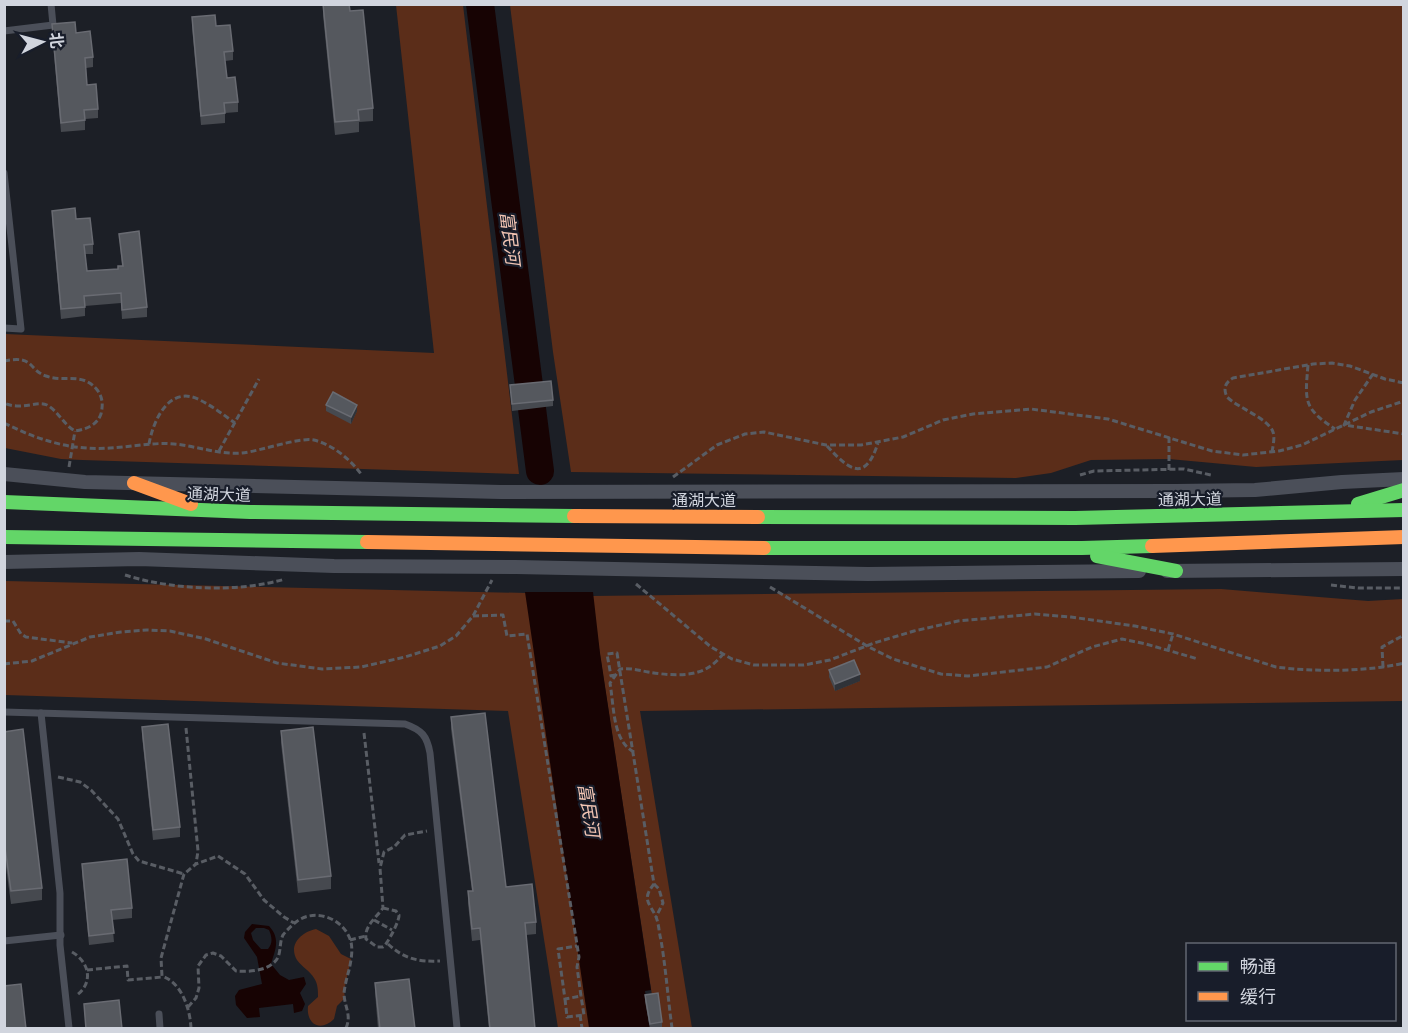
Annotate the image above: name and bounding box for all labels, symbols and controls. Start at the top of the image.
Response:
north arrow [12,12,72,72]
text: 北 [46,31,68,49]
water label: 富民河 [496,210,524,269]
street label: 通湖大道 [187,483,251,505]
street label: 通湖大道 [1158,488,1222,510]
street label: 通湖大道 [672,490,736,510]
water label: 富民河 [574,782,604,841]
legend [1186,943,1396,1021]
text: 畅通 [1240,956,1276,977]
text: 缓行 [1240,986,1276,1007]

